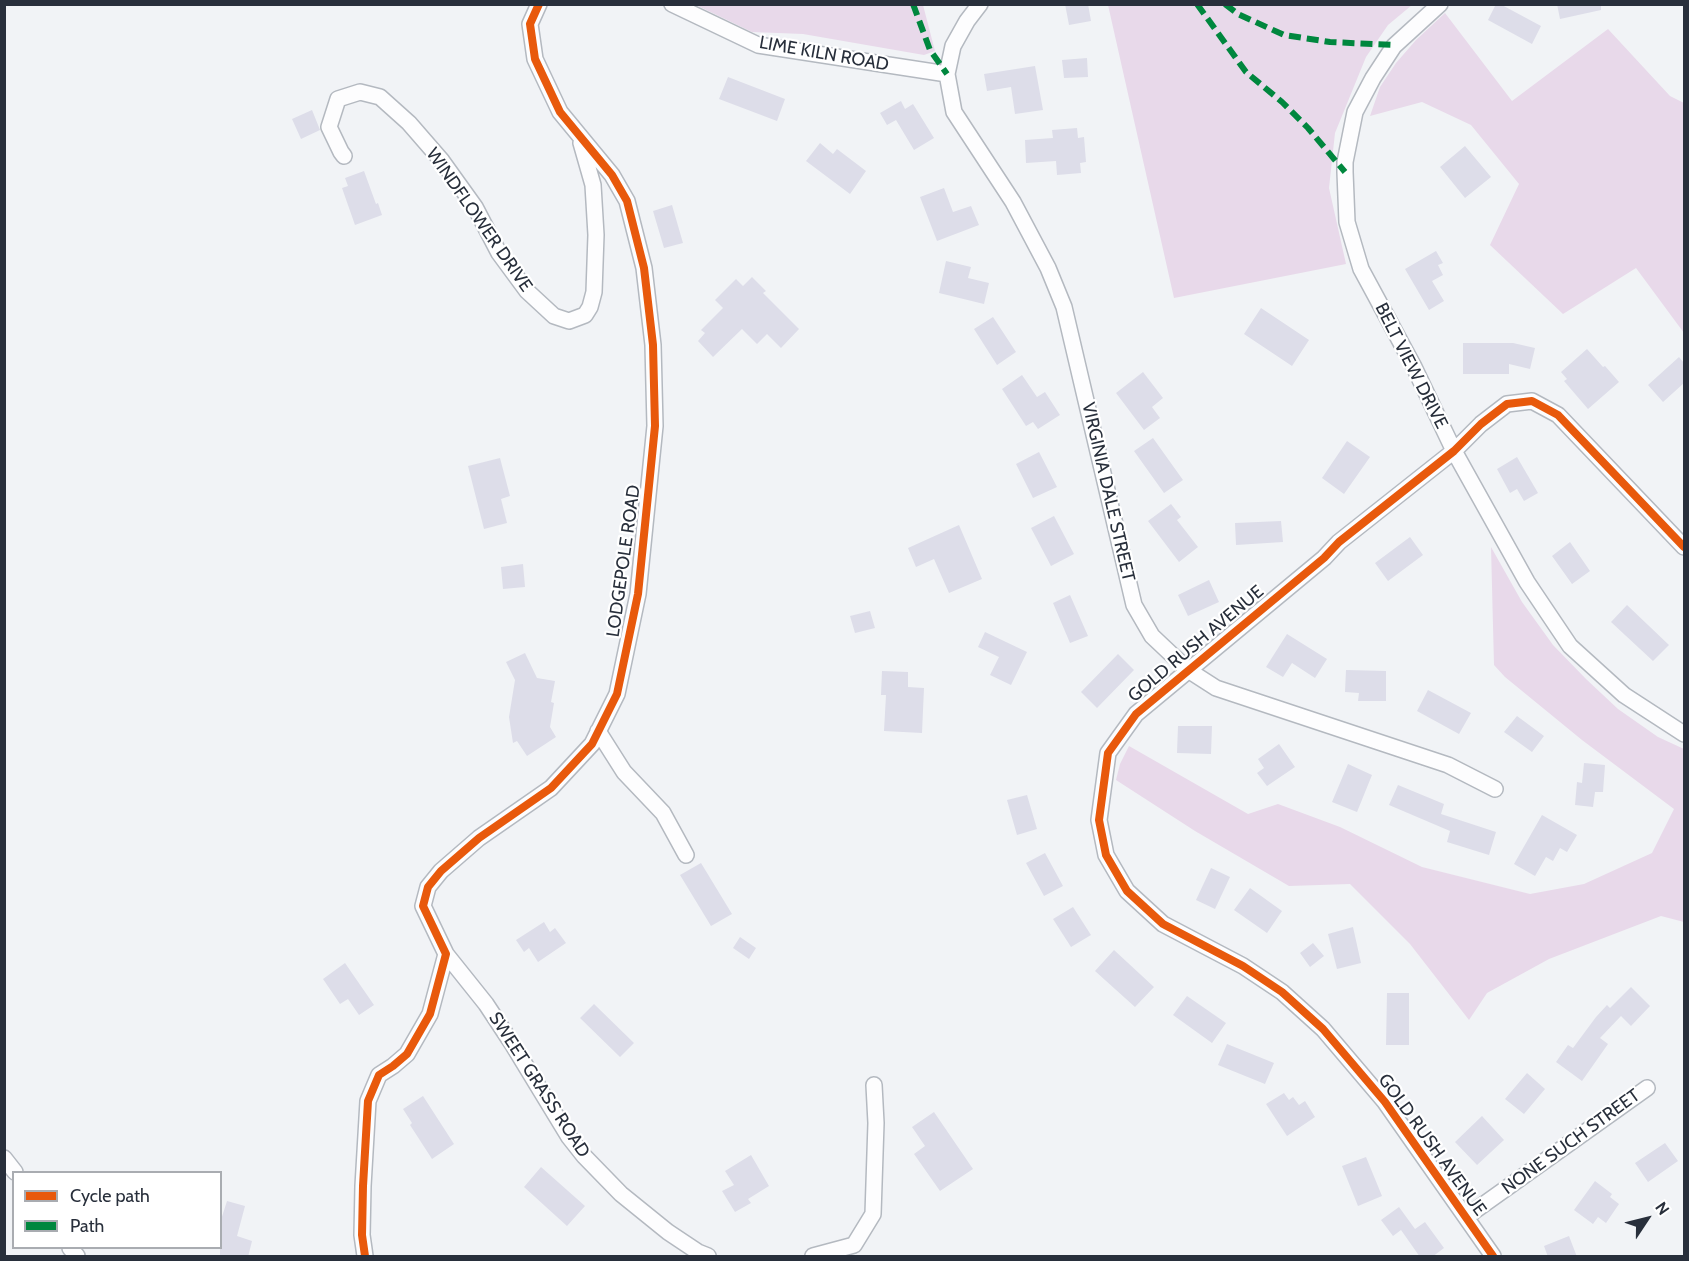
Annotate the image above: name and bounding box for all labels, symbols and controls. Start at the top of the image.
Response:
street label: LIME KILN ROAD [757,32,891,76]
street label: WINDFLOWER DRIVE [421,144,537,296]
street label: BELT VIEW DRIVE [1370,299,1452,433]
street label: VIRGINIA DALE STREET [1077,400,1139,584]
street label: LODGEPOLE ROAD [603,484,645,638]
street label: GOLD RUSH AVENUE [1124,581,1268,707]
street label: SWEET GRASS ROAD [484,1008,594,1162]
street label: GOLD RUSH AVENUE [1373,1070,1491,1220]
street label: NONE SUCH STREET [1498,1085,1644,1199]
legend [12,1171,222,1249]
text: Cycle path [70,1185,150,1207]
north arrow [1617,1189,1677,1249]
text: N [1651,1198,1673,1218]
text: Path [70,1215,104,1237]

